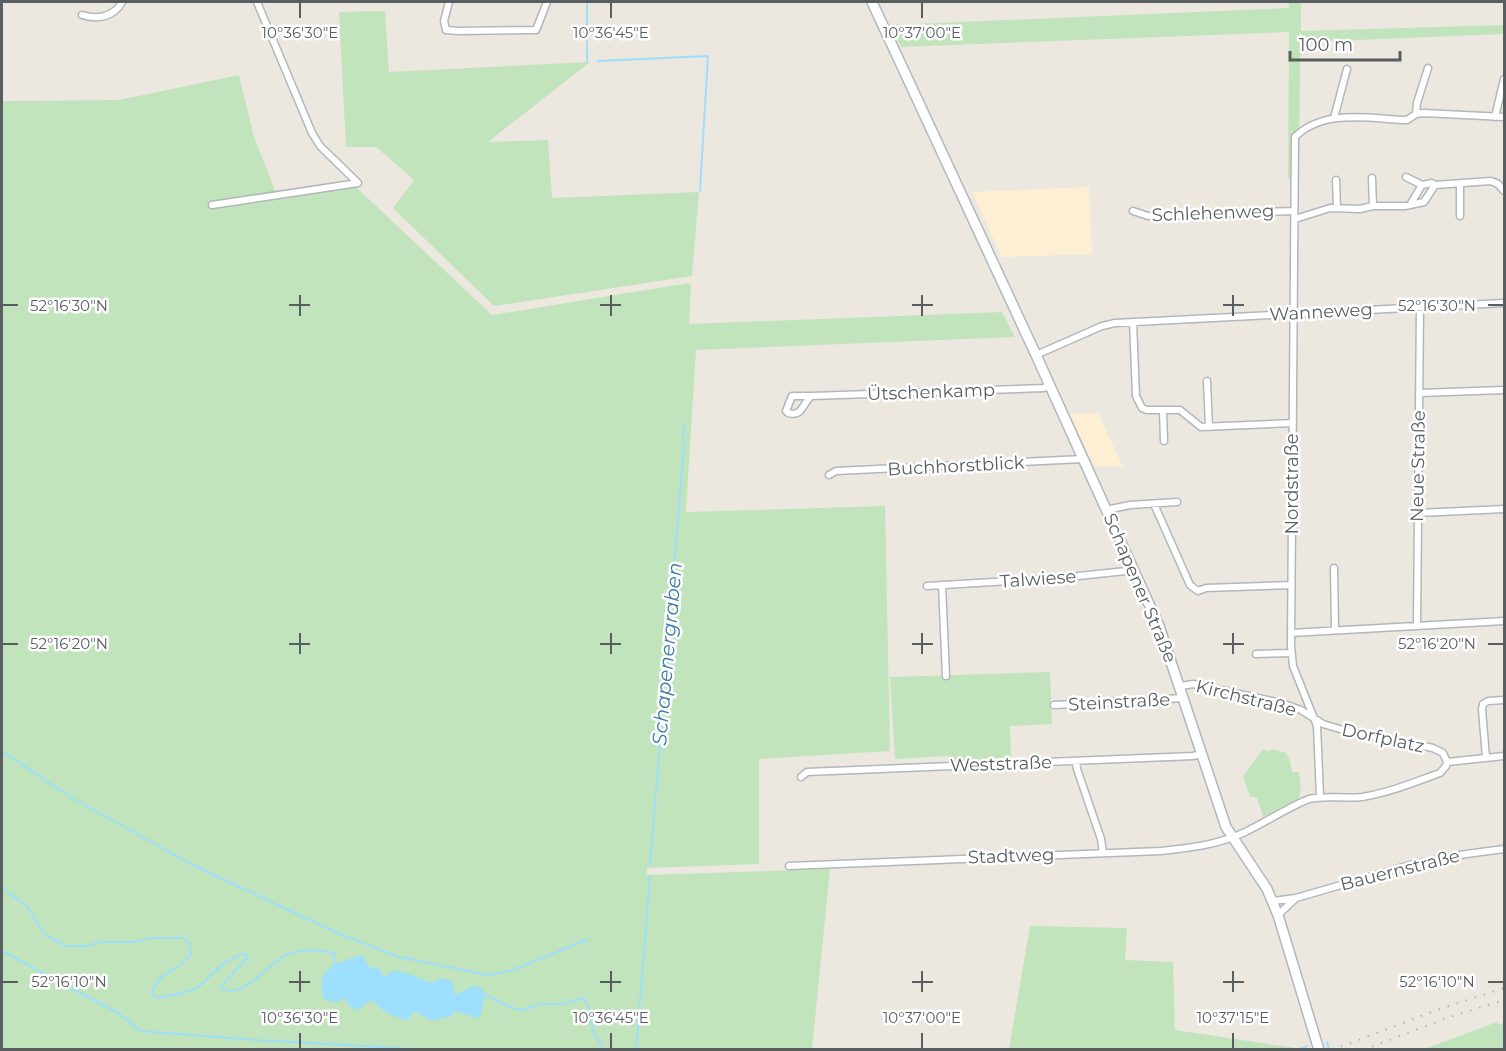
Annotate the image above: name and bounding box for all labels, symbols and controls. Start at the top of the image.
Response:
text: 10°36'30"E [262,23,338,42]
text: 10°36'45"E [573,23,649,42]
text: 10°37'00"E [883,23,961,42]
scale bar [1290,24,1400,62]
text: 100 m [1299,34,1353,56]
street label: Schlehenweg [1151,200,1275,226]
text: 52°16'30"N [30,296,108,315]
text: 52°16'30"N [1398,296,1476,315]
street label: Wanneweg [1269,298,1373,326]
street label: Ütschenkamp [867,379,995,405]
street label: Neue Straße [1406,410,1430,522]
street label: Nordstraße [1281,433,1303,535]
street label: Buchhorstblick [887,451,1025,481]
street label: Schapener Straße [1099,510,1181,666]
water label: Schapenergraben [647,561,687,747]
street label: Talwiese [999,565,1077,593]
text: 52°16'20"N [30,634,108,653]
text: 52°16'20"N [1398,634,1476,653]
street label: Kirchstraße [1193,675,1299,721]
street label: Steinstraße [1067,688,1171,716]
street label: Dorfplatz [1340,719,1426,757]
street label: Weststraße [950,751,1053,777]
street label: Stadtweg [967,843,1055,869]
street label: Bauernstraße [1338,844,1462,895]
text: 52°16'10"N [31,972,107,991]
text: 52°16'10"N [1399,972,1475,991]
text: 10°36'30"E [262,1008,338,1027]
text: 10°36'45"E [573,1008,649,1027]
text: 10°37'00"E [883,1008,961,1027]
text: 10°37'15"E [1197,1008,1269,1027]

